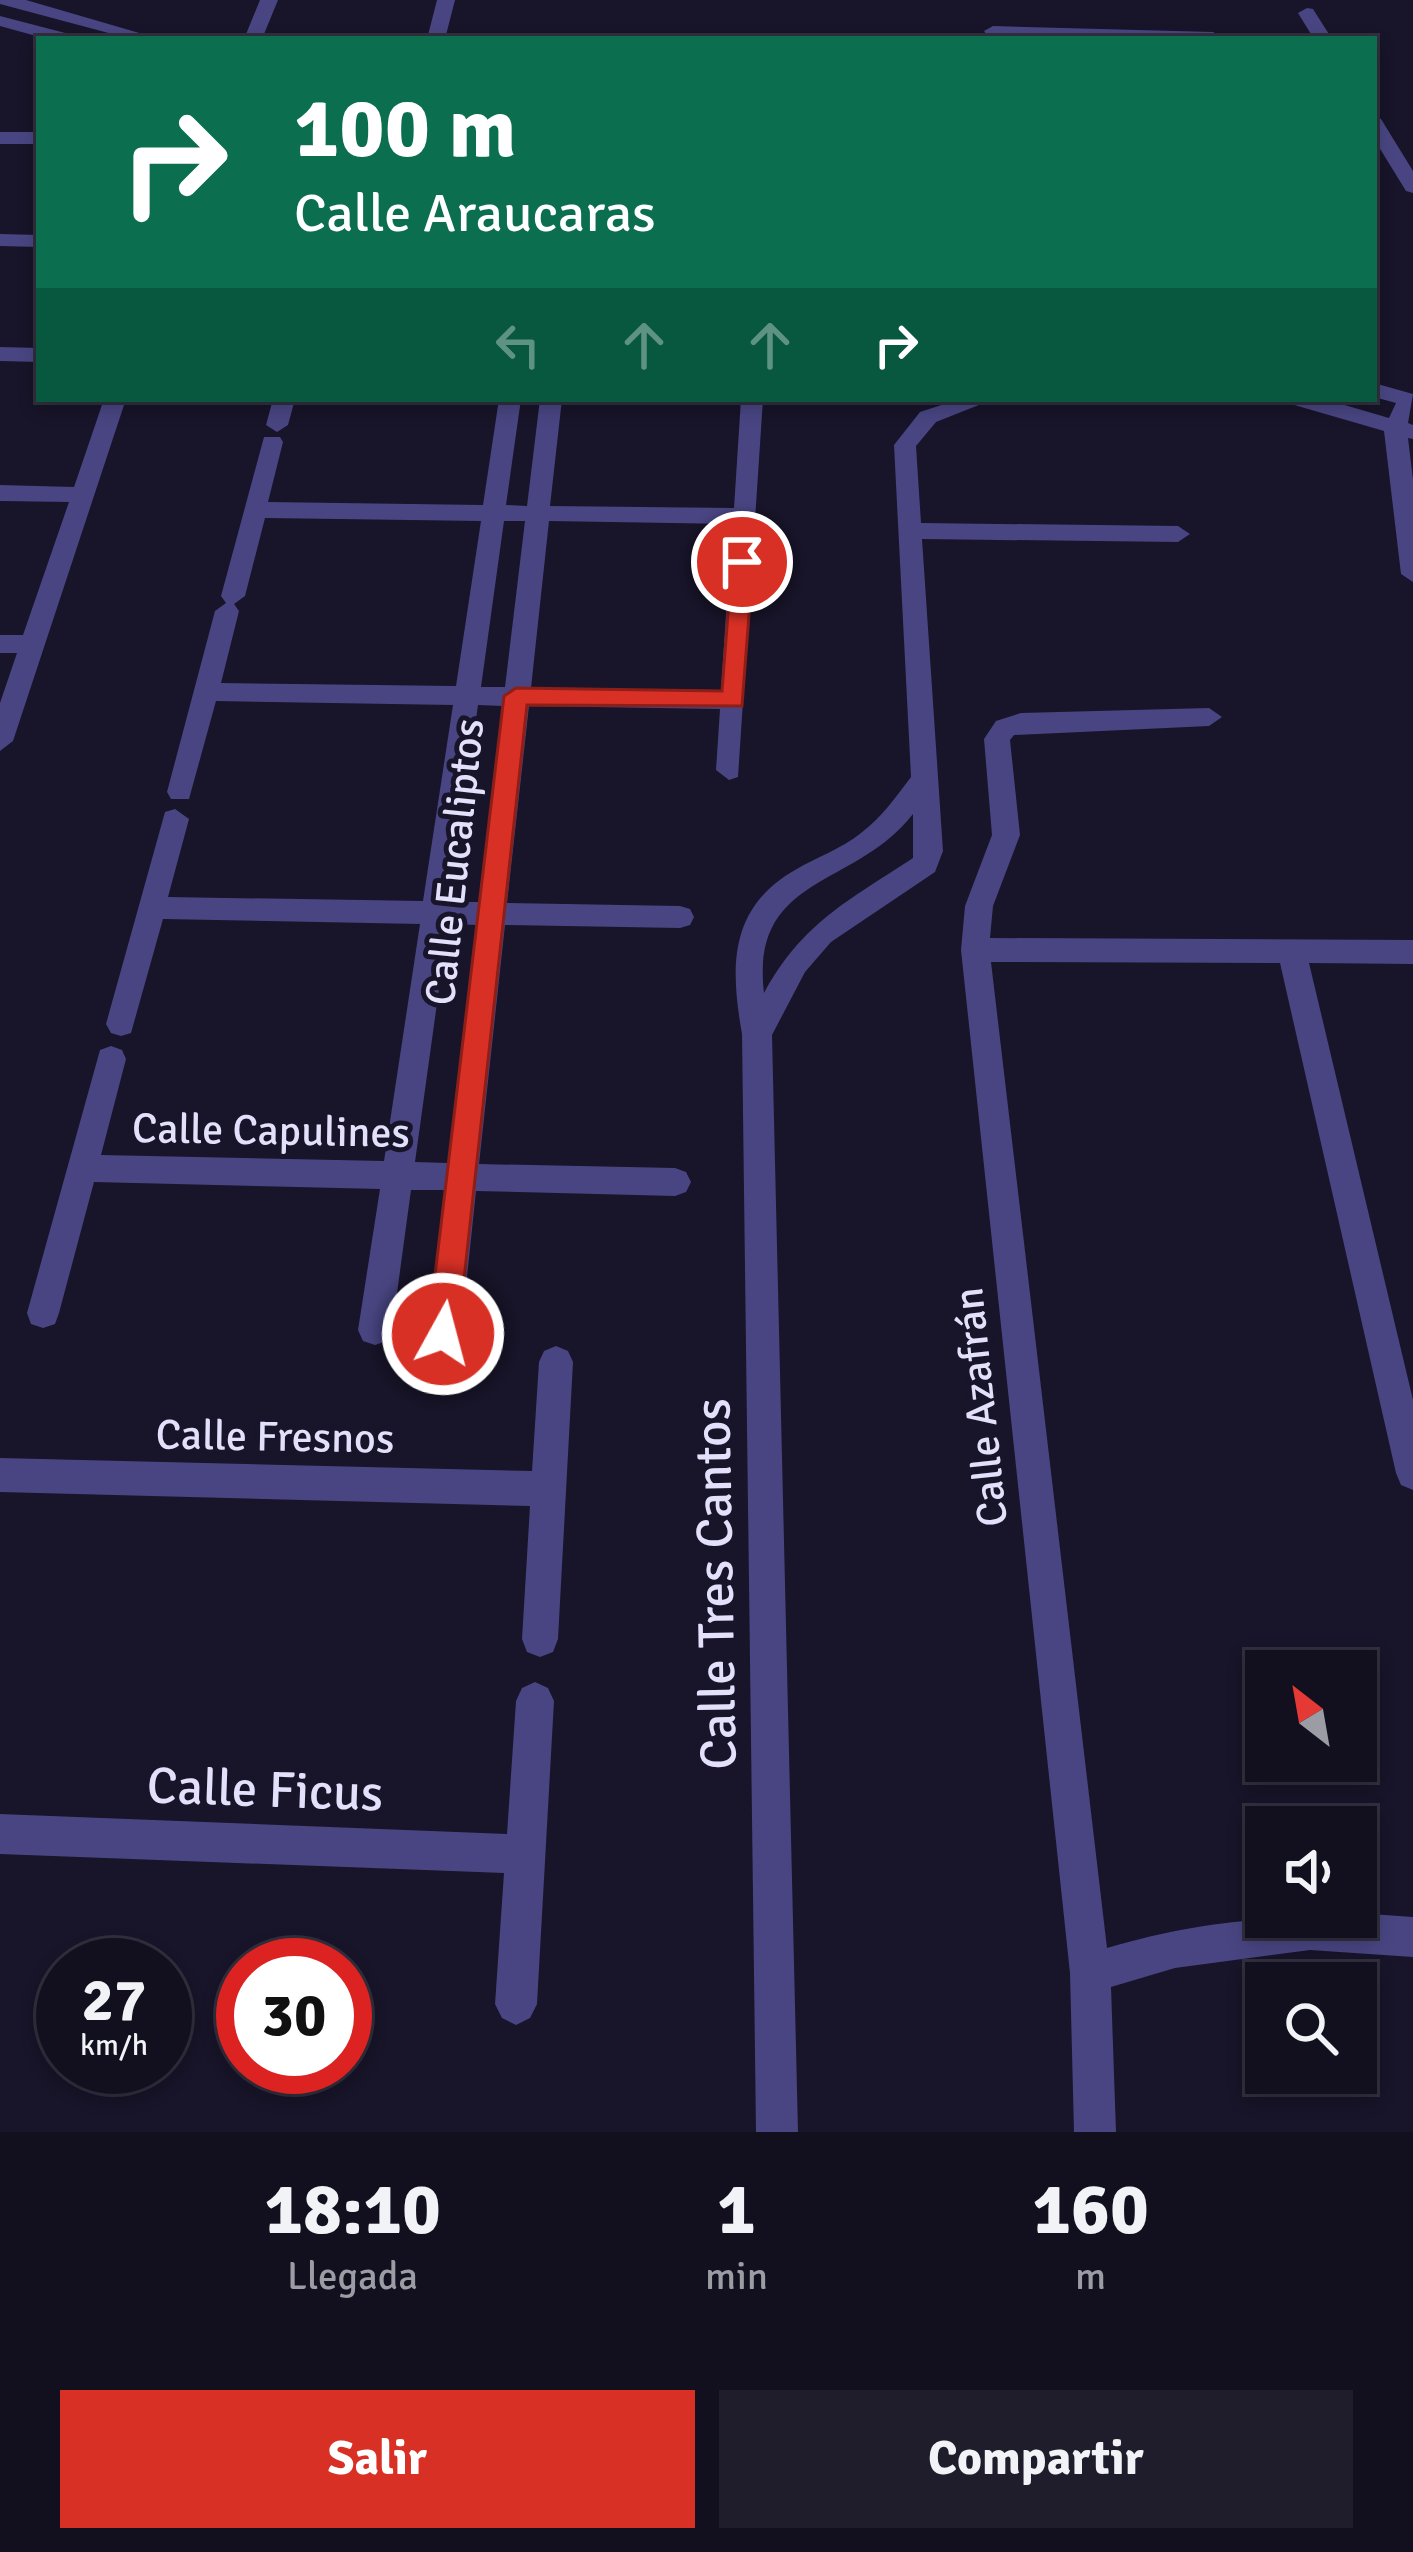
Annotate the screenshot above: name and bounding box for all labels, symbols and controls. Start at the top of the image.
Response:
text: 100 m [294,77,516,181]
icon: right [96,84,252,240]
text: Calle Araucaras [294,180,656,247]
icon: left [485,312,551,378]
icon: ahead [611,312,677,378]
icon: ahead [737,312,803,378]
icon: right [863,312,929,378]
pin [691,511,793,613]
icon: arrive [709,529,775,595]
street label: Calle Eucaliptos [415,716,495,1008]
street label: Calle Capulines [132,1103,410,1159]
position arrow [380,1271,506,1397]
street label: Calle Azafrán [943,1285,1019,1529]
street label: Calle Tres Cantos [681,1398,751,1770]
street label: Calle Fresnos [155,1409,395,1465]
north arrow [1245,1650,1377,1782]
map controls [1245,1650,1377,2094]
street label: Calle Ficus [146,1754,384,1826]
button: sound [1245,1806,1377,1938]
speed limit sign: 30 [216,1938,372,2094]
button: search [1245,1962,1377,2094]
text: 27 [82,1964,146,2038]
text: km/h [80,2027,148,2064]
text: 18:10 [264,2165,441,2254]
text: 1 [717,2165,756,2254]
text: 160 [1032,2165,1149,2254]
text: Llegada [287,2252,418,2300]
text: min [705,2252,768,2300]
text: m [1075,2252,1106,2300]
button: Salir [60,2390,695,2528]
button: Compartir [719,2390,1353,2528]

